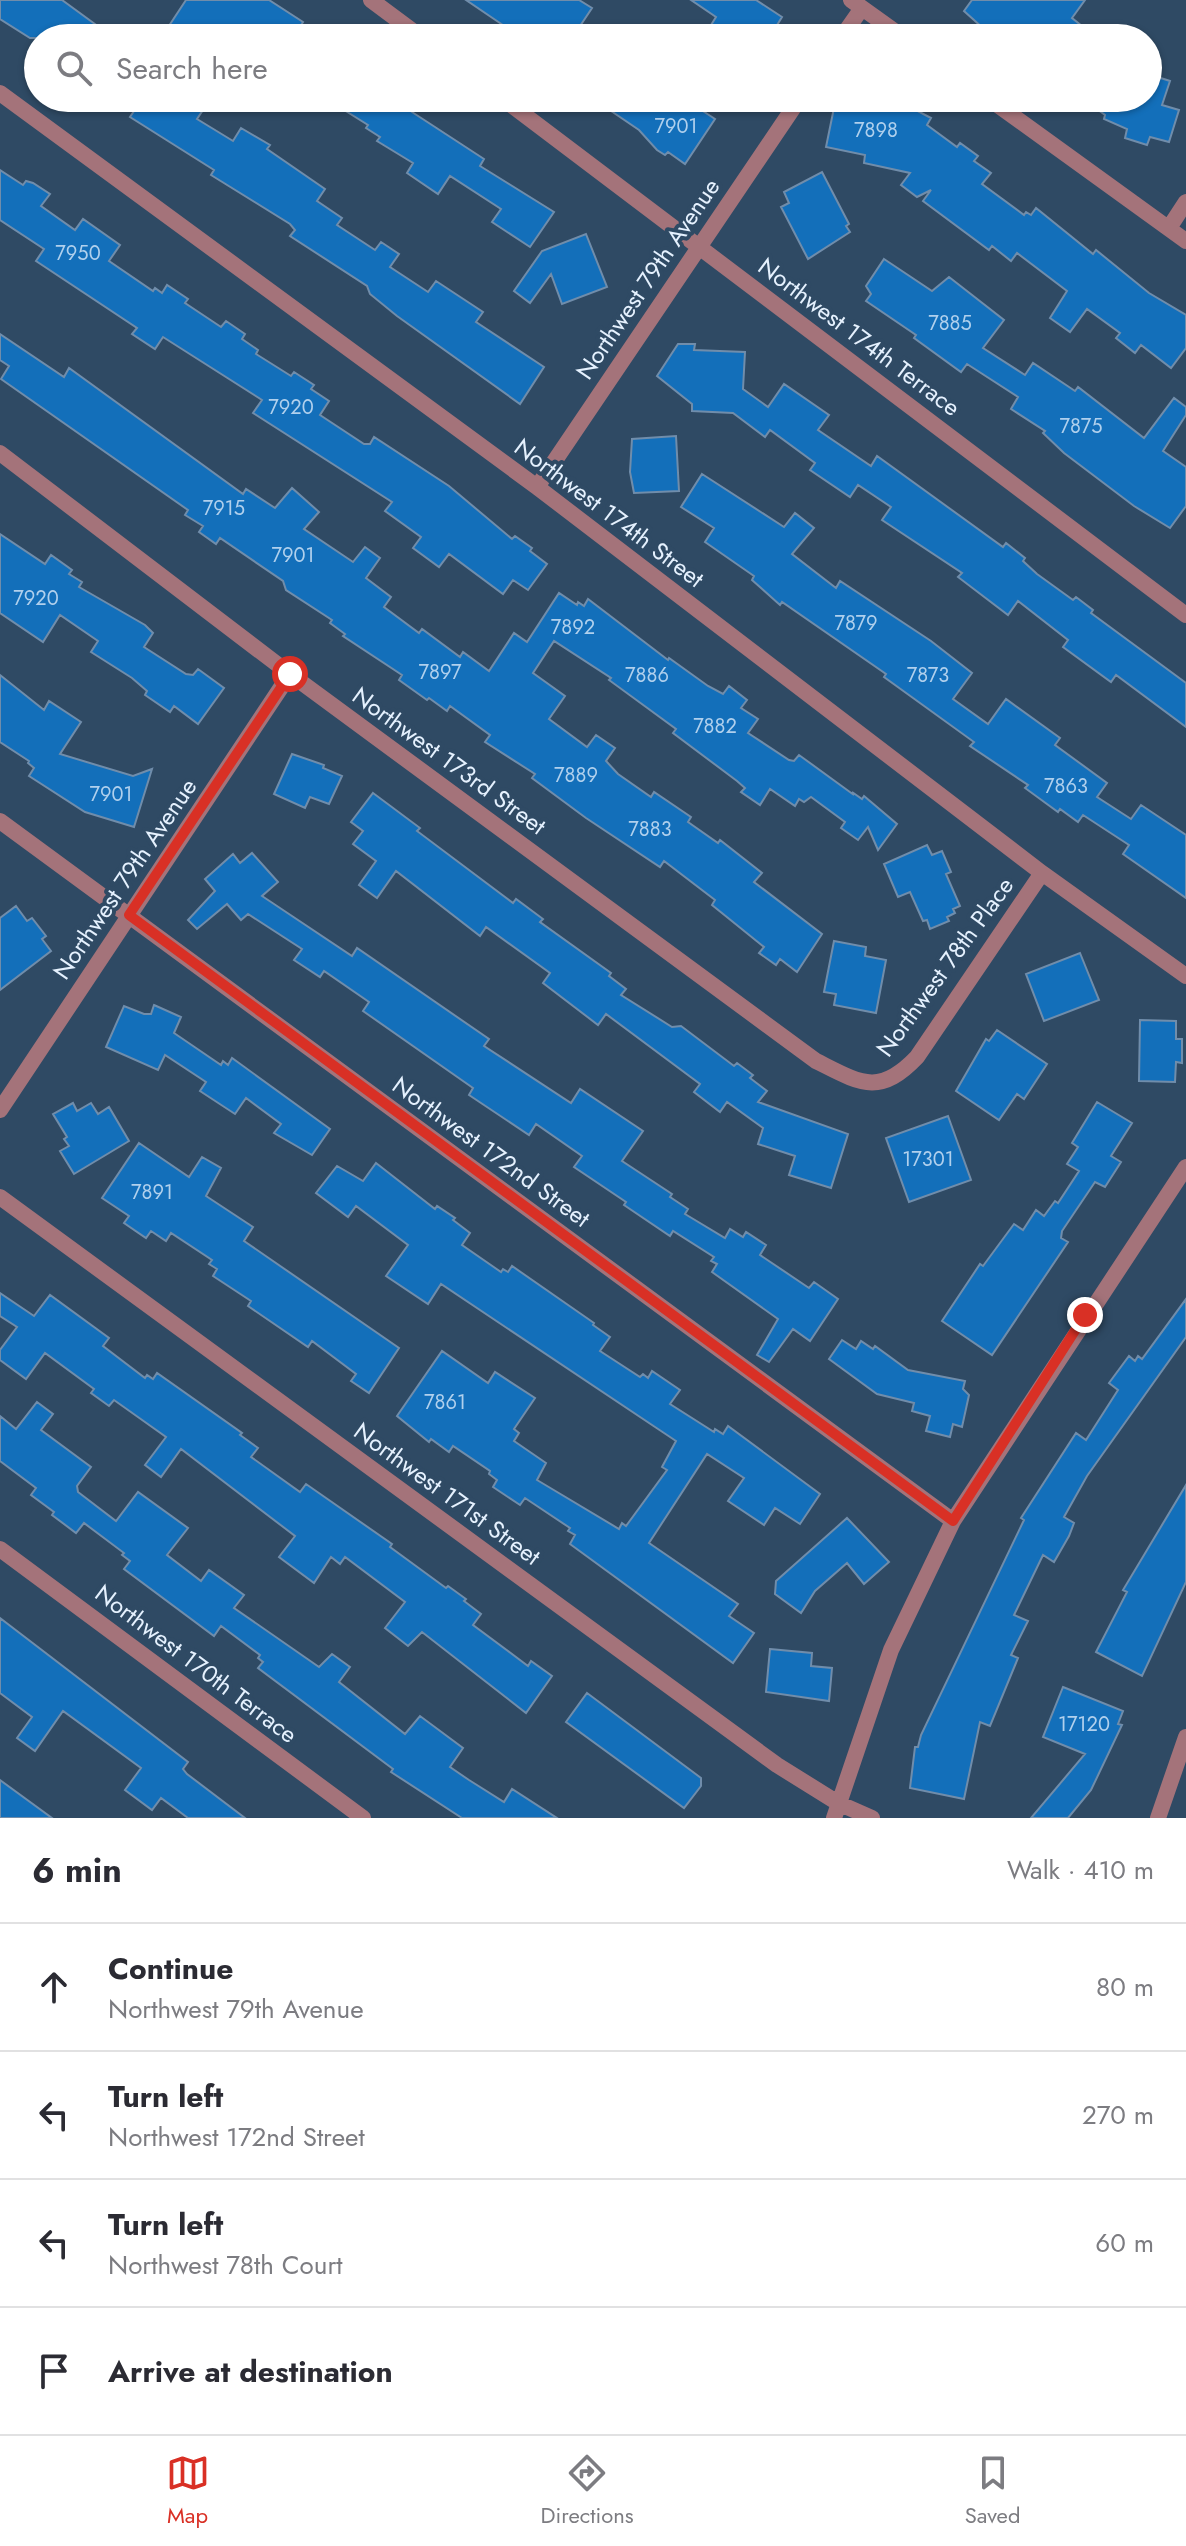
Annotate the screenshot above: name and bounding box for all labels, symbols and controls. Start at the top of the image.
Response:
search box [24,24,1162,112]
icon: search [52,46,96,90]
text: Search here [116,47,268,90]
house number: 7901 [654,112,698,141]
house number: 7898 [854,116,898,145]
street label: Northwest 79th Avenue [567,171,728,386]
house number: 7950 [55,239,101,268]
street label: Northwest 174th Terrace [751,249,968,424]
house number: 7885 [928,309,972,338]
house number: 7920 [268,393,314,422]
house number: 7875 [1060,412,1102,441]
street label: Northwest 174th Street [507,430,712,596]
house number: 7915 [203,494,245,523]
house number: 7901 [271,541,315,570]
house number: 7920 [13,584,59,613]
house number: 7879 [834,609,878,638]
house number: 7892 [551,613,595,642]
route start [272,656,308,692]
house number: 7897 [419,658,462,687]
house number: 7886 [625,661,669,690]
house number: 7873 [907,661,949,690]
street label: Northwest 173rd Street [345,678,554,843]
house number: 7882 [693,712,737,741]
house number: 7889 [554,761,598,790]
street label: Northwest 79th Avenue [44,771,205,986]
house number: 7863 [1044,772,1088,801]
house number: 7901 [89,780,133,809]
house number: 7883 [628,815,672,844]
street label: Northwest 78th Place [867,870,1022,1064]
street label: Northwest 172nd Street [385,1068,598,1236]
house number: 17301 [902,1145,954,1174]
house number: 7891 [131,1178,173,1207]
route end [1067,1297,1103,1333]
house number: 7861 [424,1388,466,1417]
street label: Northwest 171st Street [347,1414,548,1573]
street label: Northwest 170th Terrace [88,1576,305,1751]
house number: 17120 [1058,1710,1110,1739]
text: 6 min [32,1846,122,1895]
text: Walk · 410 m [1007,1851,1154,1889]
text: Continue [108,1947,234,1990]
icon: ahead [32,1965,76,2009]
text: 80 m [1096,1968,1154,2006]
text: Northwest 79th Avenue [108,1990,364,2028]
text: Turn left [108,2075,223,2118]
icon: left [32,2093,76,2137]
text: 270 m [1082,2096,1154,2134]
text: Northwest 172nd Street [108,2118,365,2156]
text: Turn left [108,2203,223,2246]
icon: left [32,2221,76,2265]
text: 60 m [1095,2224,1154,2262]
text: Northwest 78th Court [108,2246,343,2284]
icon: arrive [32,2349,76,2393]
text: Arrive at destination [108,2350,393,2393]
tab: Map [166,2451,210,2531]
tab: Directions [541,2451,634,2531]
tab: Saved [965,2451,1020,2531]

